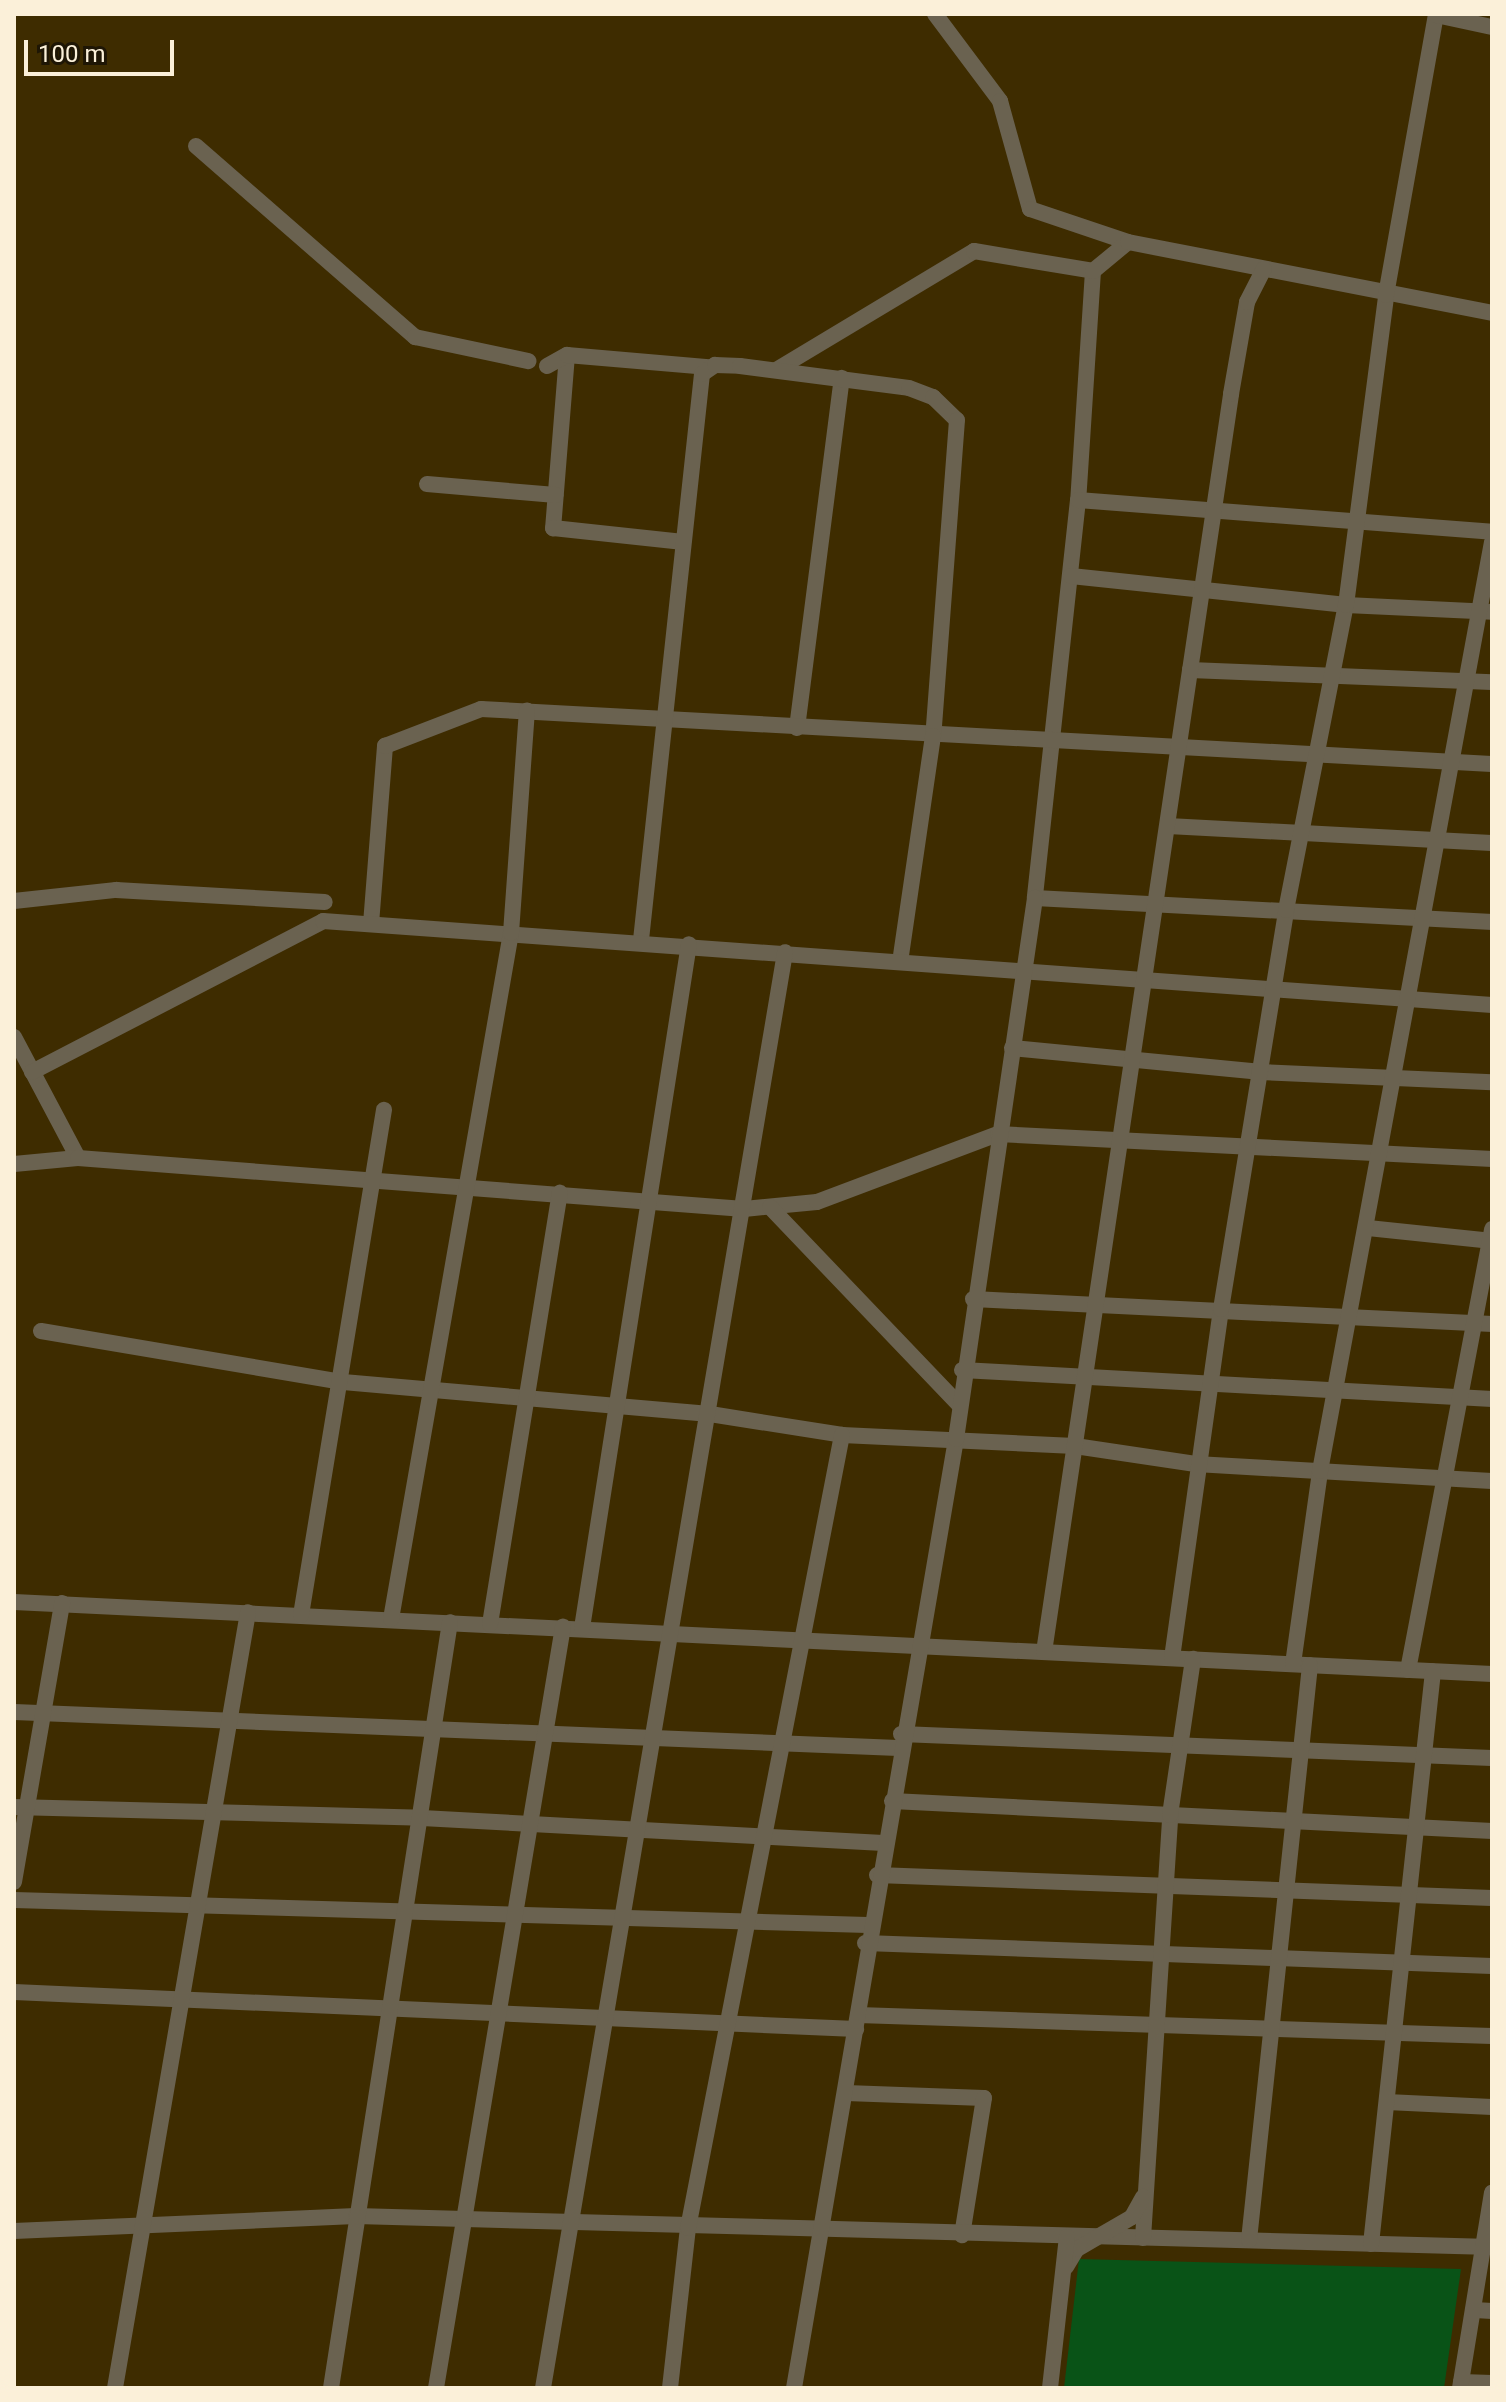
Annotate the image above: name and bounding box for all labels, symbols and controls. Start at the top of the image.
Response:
scale bar [28,24,178,74]
text: 100 m [38,40,105,68]

